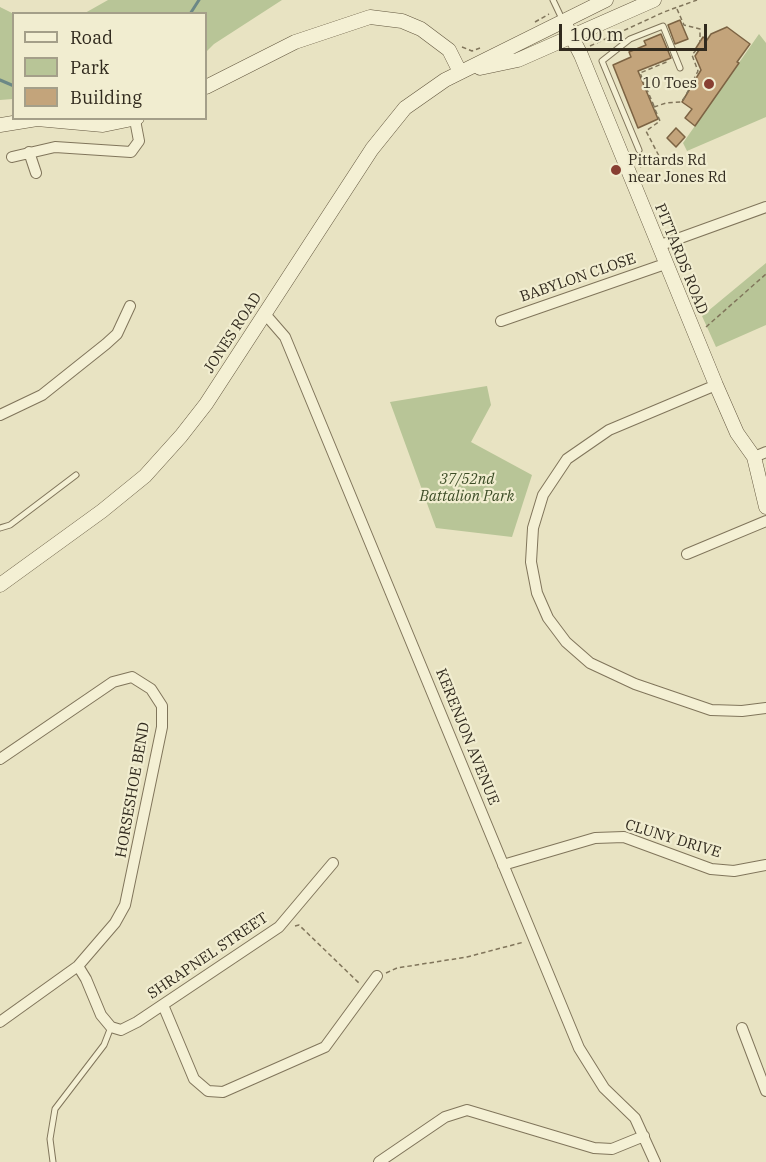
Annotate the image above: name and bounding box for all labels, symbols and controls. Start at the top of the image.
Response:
legend [12,12,207,120]
scale bar [562,12,710,50]
text: 100 m [570,23,624,46]
text: Road [70,26,113,49]
text: Park [70,56,109,79]
place label: 10 Toes [642,75,697,93]
marker: 10 Toes [702,77,716,91]
text: Building [70,86,142,109]
place label: Pittards Rd near Jones Rd [628,152,727,187]
marker: Pittards Rd near Jones Rd [609,163,623,177]
street label: PITTARDS ROAD [651,201,711,317]
street label: BABYLON CLOSE [518,250,638,306]
street label: JONES ROAD [200,289,266,377]
park label: 37/52nd Battalion Park [420,471,514,506]
street label: KERENJON AVENUE [431,666,503,808]
street label: HORSESHOE BEND [112,721,154,859]
street label: CLUNY DRIVE [623,816,723,862]
street label: SHRAPNEL STREET [144,909,272,1003]

